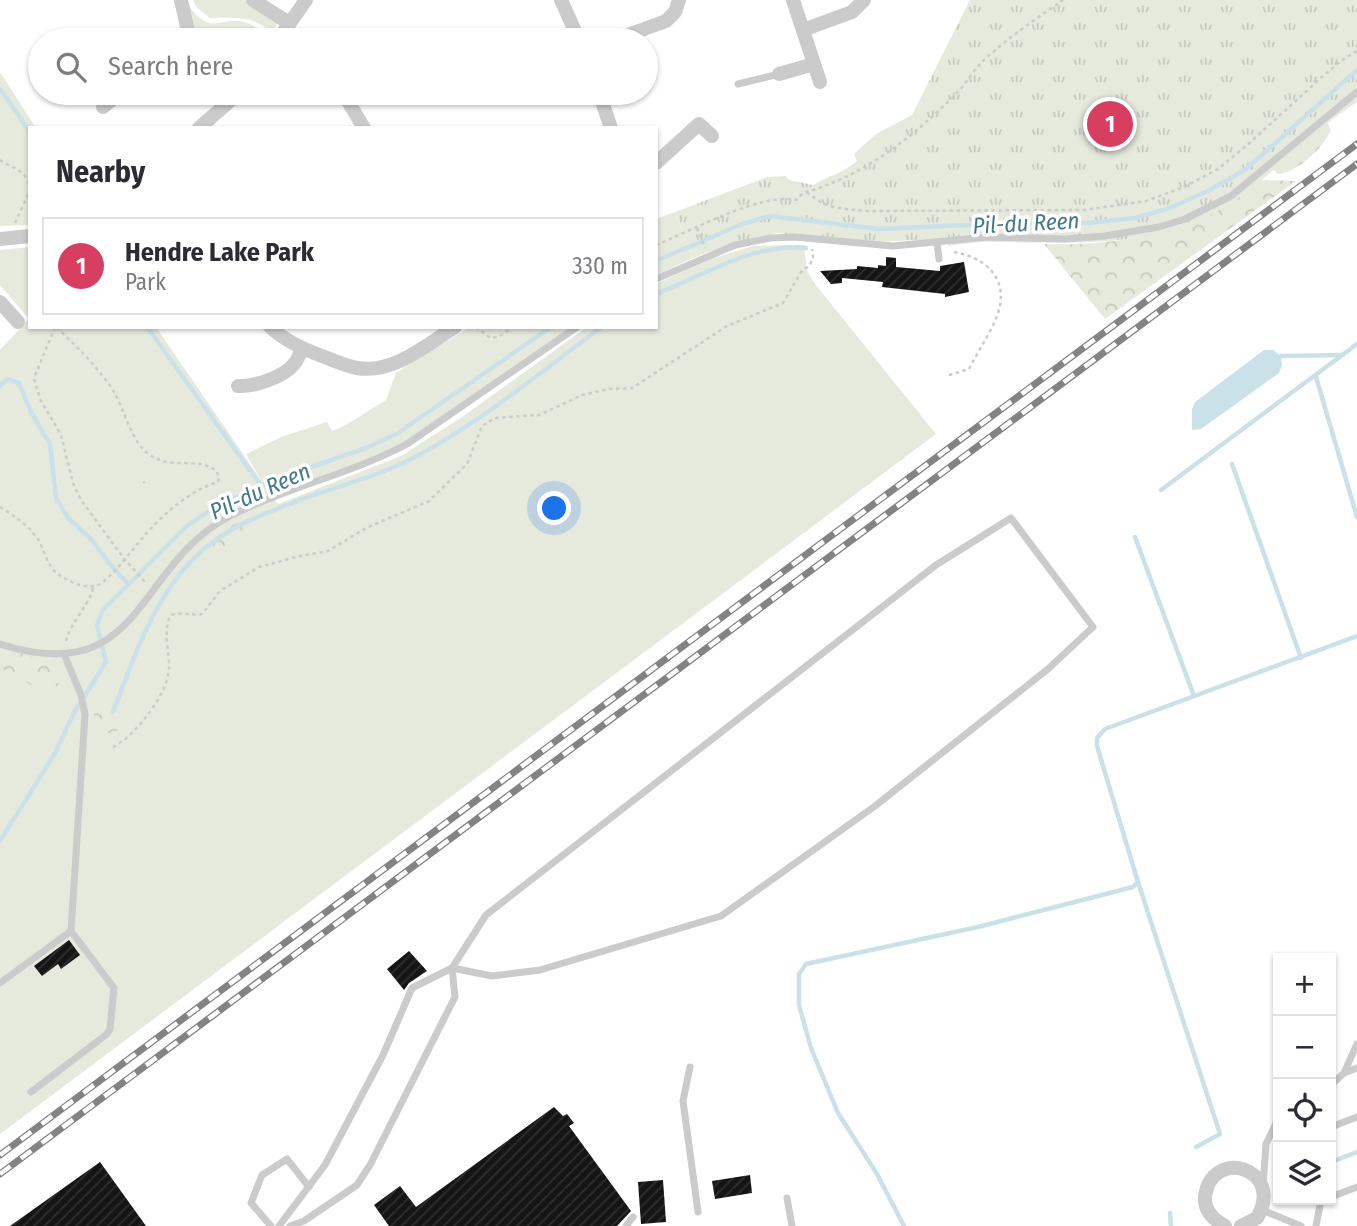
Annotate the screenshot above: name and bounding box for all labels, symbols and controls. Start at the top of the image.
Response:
search box [28,28,658,105]
icon: search [52,48,90,86]
text: Search here [108,51,233,82]
pin: 1 [1087,98,1133,150]
text: Nearby [56,154,145,190]
water label: Pil-du Reen [972,206,1080,240]
text: Hendre Lake Park [125,237,314,268]
text: 1 [76,252,86,280]
text: 330 m [572,252,628,280]
text: Park [125,268,166,296]
water label: Pil-du Reen [205,456,315,526]
your location [537,491,571,525]
map controls [1273,953,1336,1205]
button: + [1273,953,1336,1016]
button: − [1273,1016,1336,1079]
button: locate [1273,1079,1336,1142]
button: layers [1273,1142,1336,1205]

